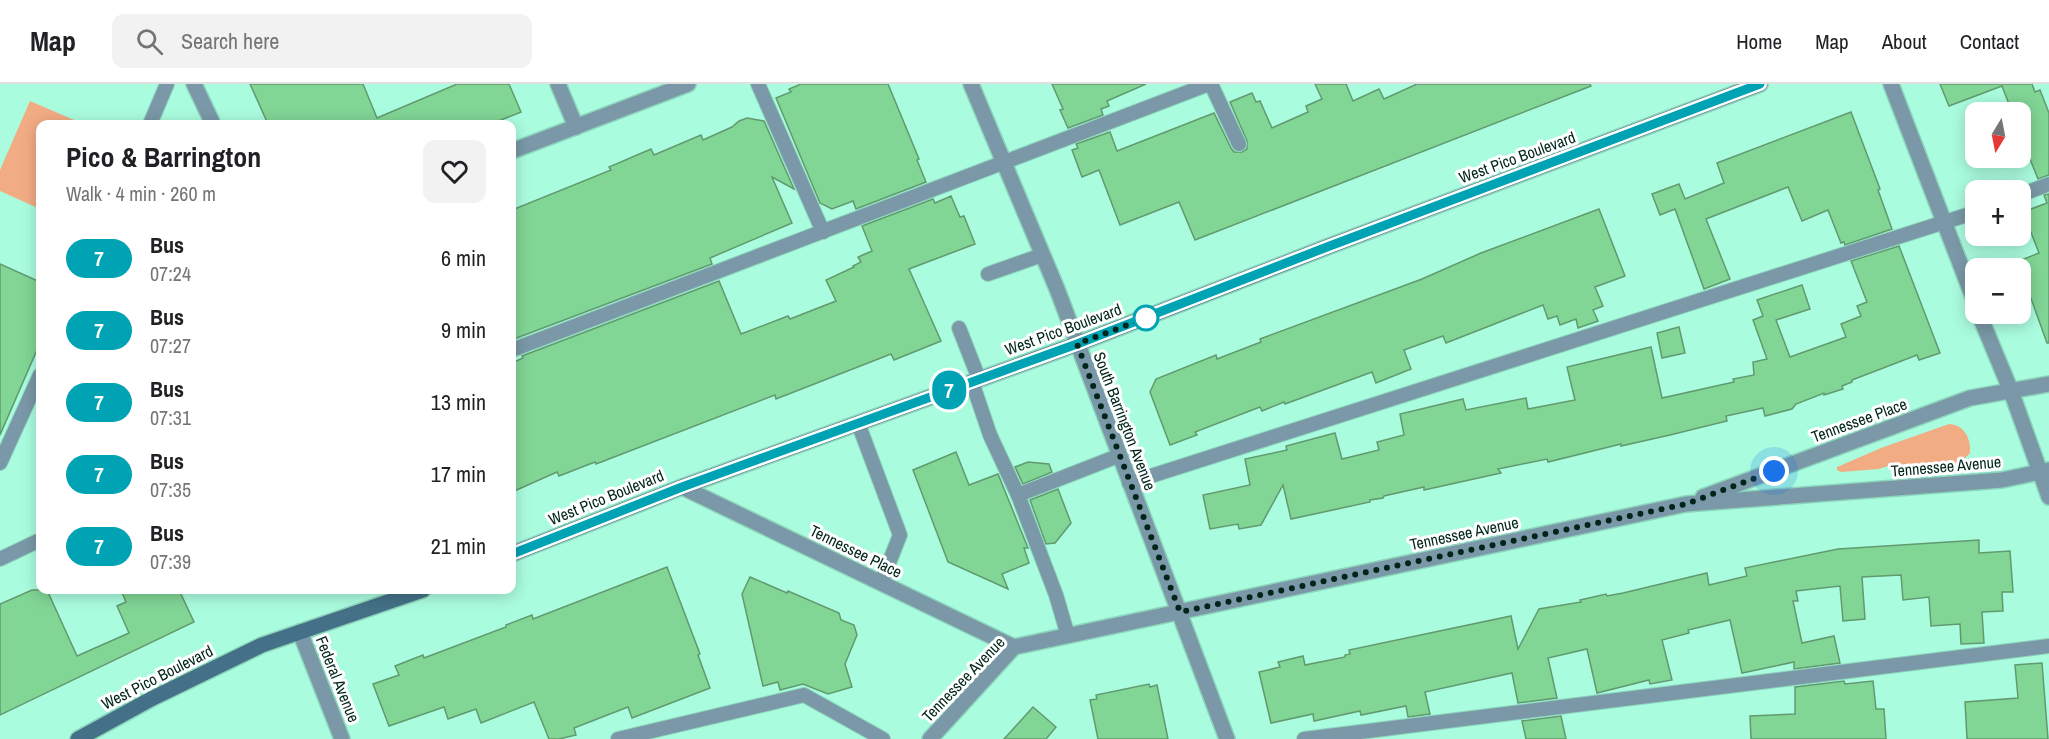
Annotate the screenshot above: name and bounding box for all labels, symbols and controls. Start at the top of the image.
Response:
search box [112,14,532,68]
text: Map [30,22,76,60]
icon: search [133,25,166,58]
text: Search here [181,26,279,56]
text: Home [1736,27,1782,56]
text: Map [1815,27,1849,56]
text: About [1882,27,1927,56]
text: Contact [1960,27,2019,56]
north arrow [1965,102,2031,168]
map controls [1965,102,2031,324]
street label: West Pico Boulevard [1456,126,1578,188]
text: Pico & Barrington [66,138,261,176]
button: heart [423,140,486,203]
text: Walk · 4 min · 260 m [66,180,216,207]
button: + [1965,180,2031,246]
text: Bus [150,230,184,260]
text: 6 min [441,243,486,273]
text: 7 [94,244,104,273]
button: − [1965,258,2031,324]
text: 07:24 [150,260,191,287]
street label: West Pico Boulevard [1002,298,1124,360]
text: Bus [150,302,184,332]
unlabelled marker [1133,305,1159,331]
text: 9 min [441,315,486,345]
text: 7 [94,316,104,345]
text: 07:27 [150,332,191,359]
street label: South Barrington Avenue [1088,349,1162,493]
line badge: 7 [930,370,968,410]
text: Bus [150,374,184,404]
text: 7 [944,376,954,405]
text: 13 min [431,387,486,417]
text: 7 [94,388,104,417]
street label: Tennessee Place [1808,393,1910,447]
text: 07:31 [150,404,191,431]
text: Bus [150,446,184,476]
street label: Tennessee Avenue [1890,450,2002,482]
your location [1759,456,1789,486]
text: 17 min [431,459,486,489]
text: 7 [94,460,104,489]
street label: West Pico Boulevard [545,464,667,530]
text: 07:35 [150,476,191,503]
street label: Tennessee Avenue [1408,511,1520,555]
text: Bus [150,518,184,548]
street label: Tennessee Place [806,519,906,583]
text: 21 min [431,531,486,561]
text: 7 [94,532,104,561]
text: 07:39 [150,548,191,575]
street label: Tennessee Avenue [917,632,1009,726]
street label: Federal Avenue [311,633,365,725]
street label: West Pico Boulevard [98,639,216,715]

